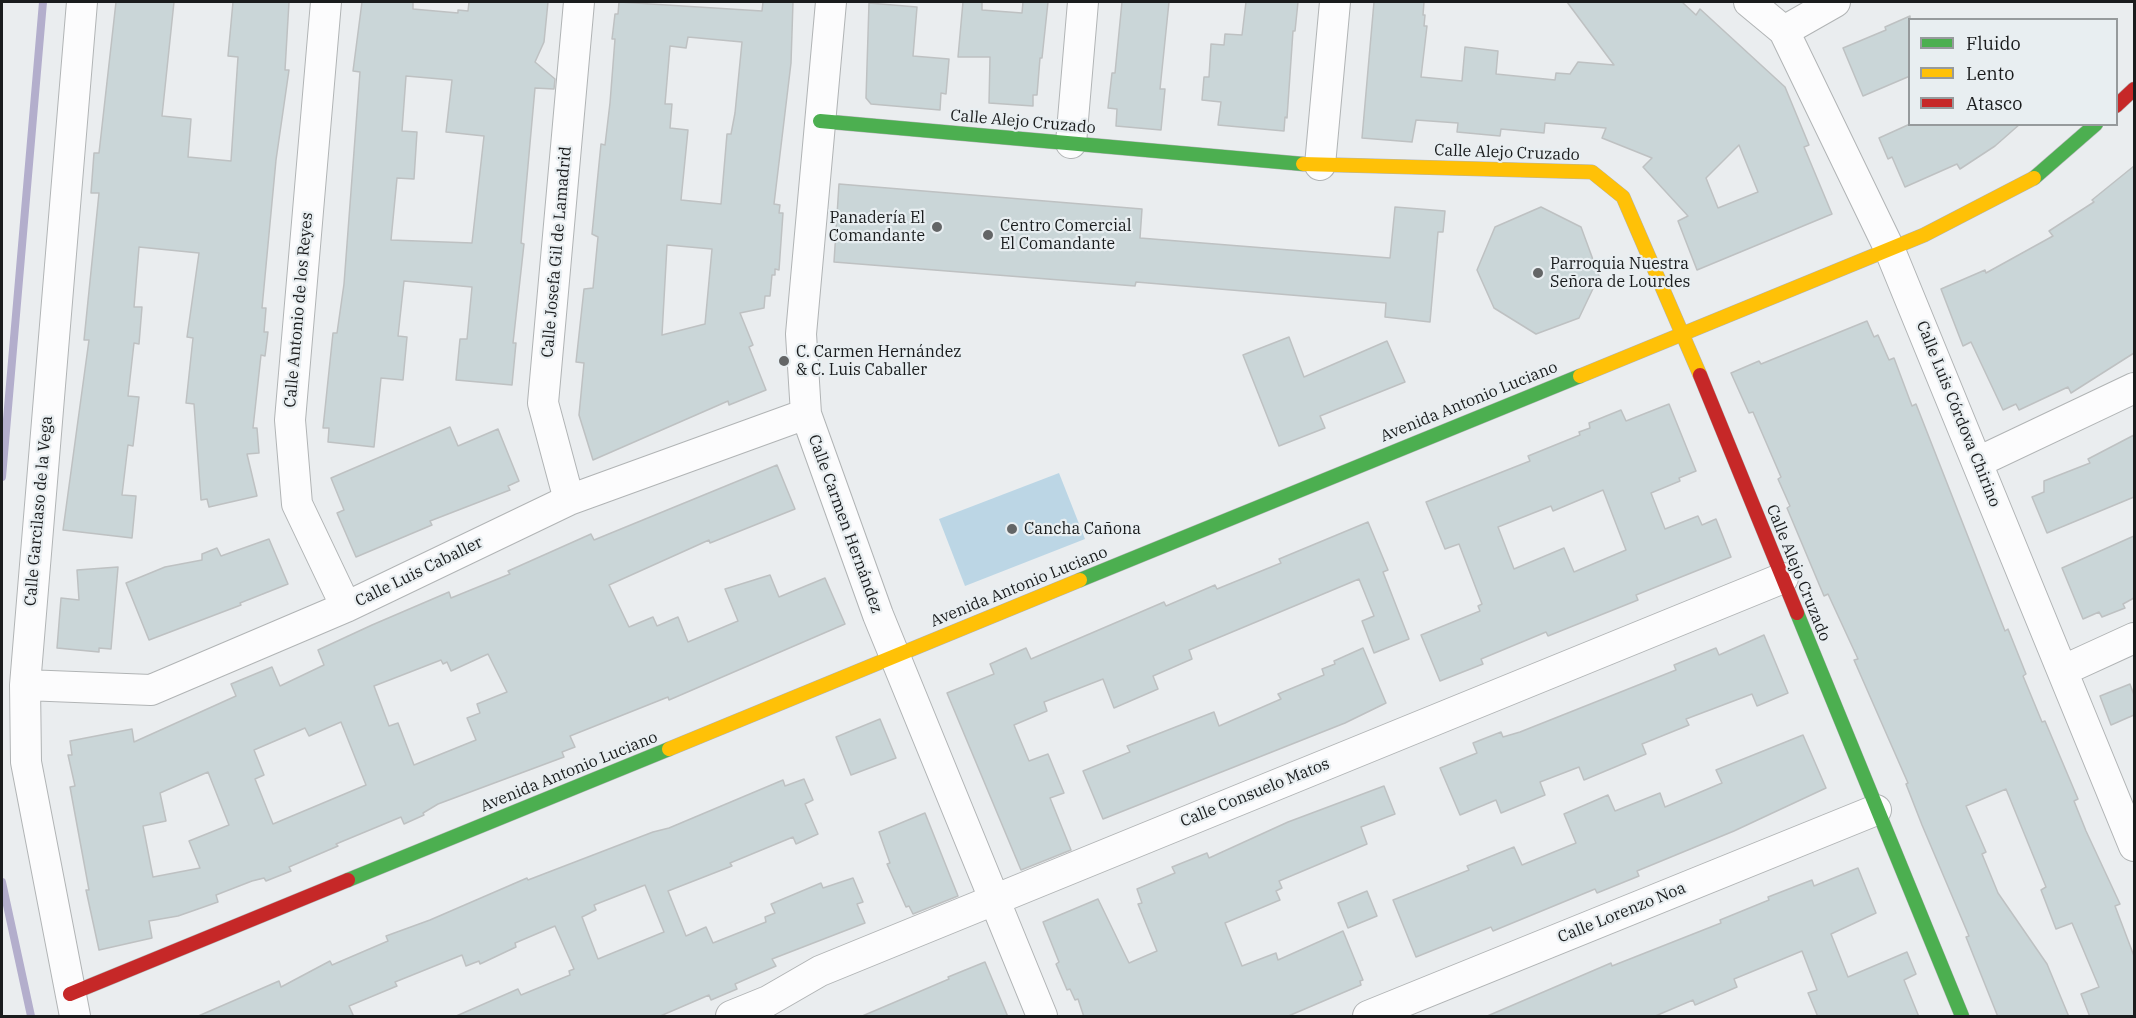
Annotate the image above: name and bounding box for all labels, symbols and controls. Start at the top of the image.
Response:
legend [1908,18,2118,126]
text: Fluido [1966,32,2021,55]
text: Lento [1966,62,2014,85]
text: Atasco [1966,92,2022,115]
street label: Calle Alejo Cruzado [950,106,1096,138]
street label: Calle Alejo Cruzado [1434,141,1580,165]
street label: Calle Josefa Gil de Lamadrid [538,145,576,359]
place label: Panadería El Comandante [829,208,925,246]
street label: Calle Antonio de los Reyes [281,212,317,408]
place label: Centro Comercial El Comandante [1000,216,1131,254]
marker: Panadería El Comandante [930,220,944,234]
marker: Centro Comercial El Comandante [981,228,995,242]
place label: Parroquia Nuestra Señora de Lourdes [1550,254,1690,292]
marker: Parroquia Nuestra Señora de Lourdes [1531,266,1545,280]
street label: Calle Luis Córdova Chirino [1912,318,2004,510]
place label: C. Carmen Hernández & C. Luis Caballer [796,342,961,380]
marker: C. Carmen Hernández & C. Luis Caballer [777,354,791,368]
street label: Avenida Antonio Luciano [1378,358,1560,446]
street label: Calle Garcilaso de la Vega [21,415,57,607]
street label: Calle Carmen Hernández [804,432,886,616]
street label: Calle Alejo Cruzado [1762,502,1834,644]
place label: Cancha Cañona [1024,519,1141,539]
marker: Cancha Cañona [1005,522,1019,536]
street label: Calle Luis Caballer [352,533,486,611]
street label: Avenida Antonio Luciano [928,543,1110,631]
street label: Avenida Antonio Luciano [478,728,660,816]
street label: Calle Consuelo Matos [1178,754,1332,832]
street label: Calle Lorenzo Noa [1555,879,1689,947]

